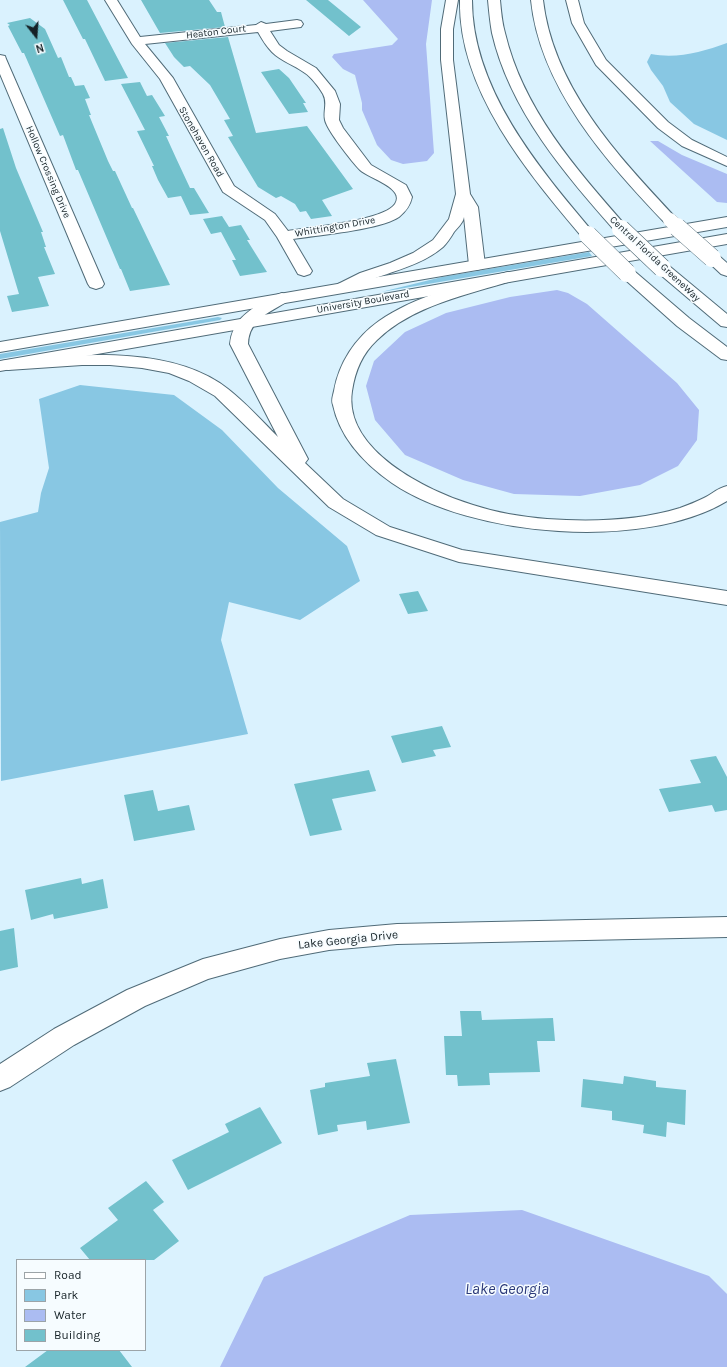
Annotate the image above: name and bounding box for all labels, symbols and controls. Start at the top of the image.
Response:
north arrow [16,16,56,56]
street label: Heaton Court [185,22,247,42]
text: N [34,41,45,55]
street label: Stonehaven Road [176,105,226,179]
street label: Hollow Crossing Drive [23,124,73,220]
street label: Whittington Drive [294,214,376,240]
street label: Central Florida GreeneWay [607,214,703,304]
street label: University Boulevard [316,288,410,316]
street label: Lake Georgia Drive [297,928,399,952]
legend [16,1259,146,1351]
text: Road [54,1268,82,1282]
water label: Lake Georgia [465,1279,549,1299]
text: Park [54,1288,78,1302]
text: Water [54,1308,86,1322]
text: Building [54,1328,100,1342]

